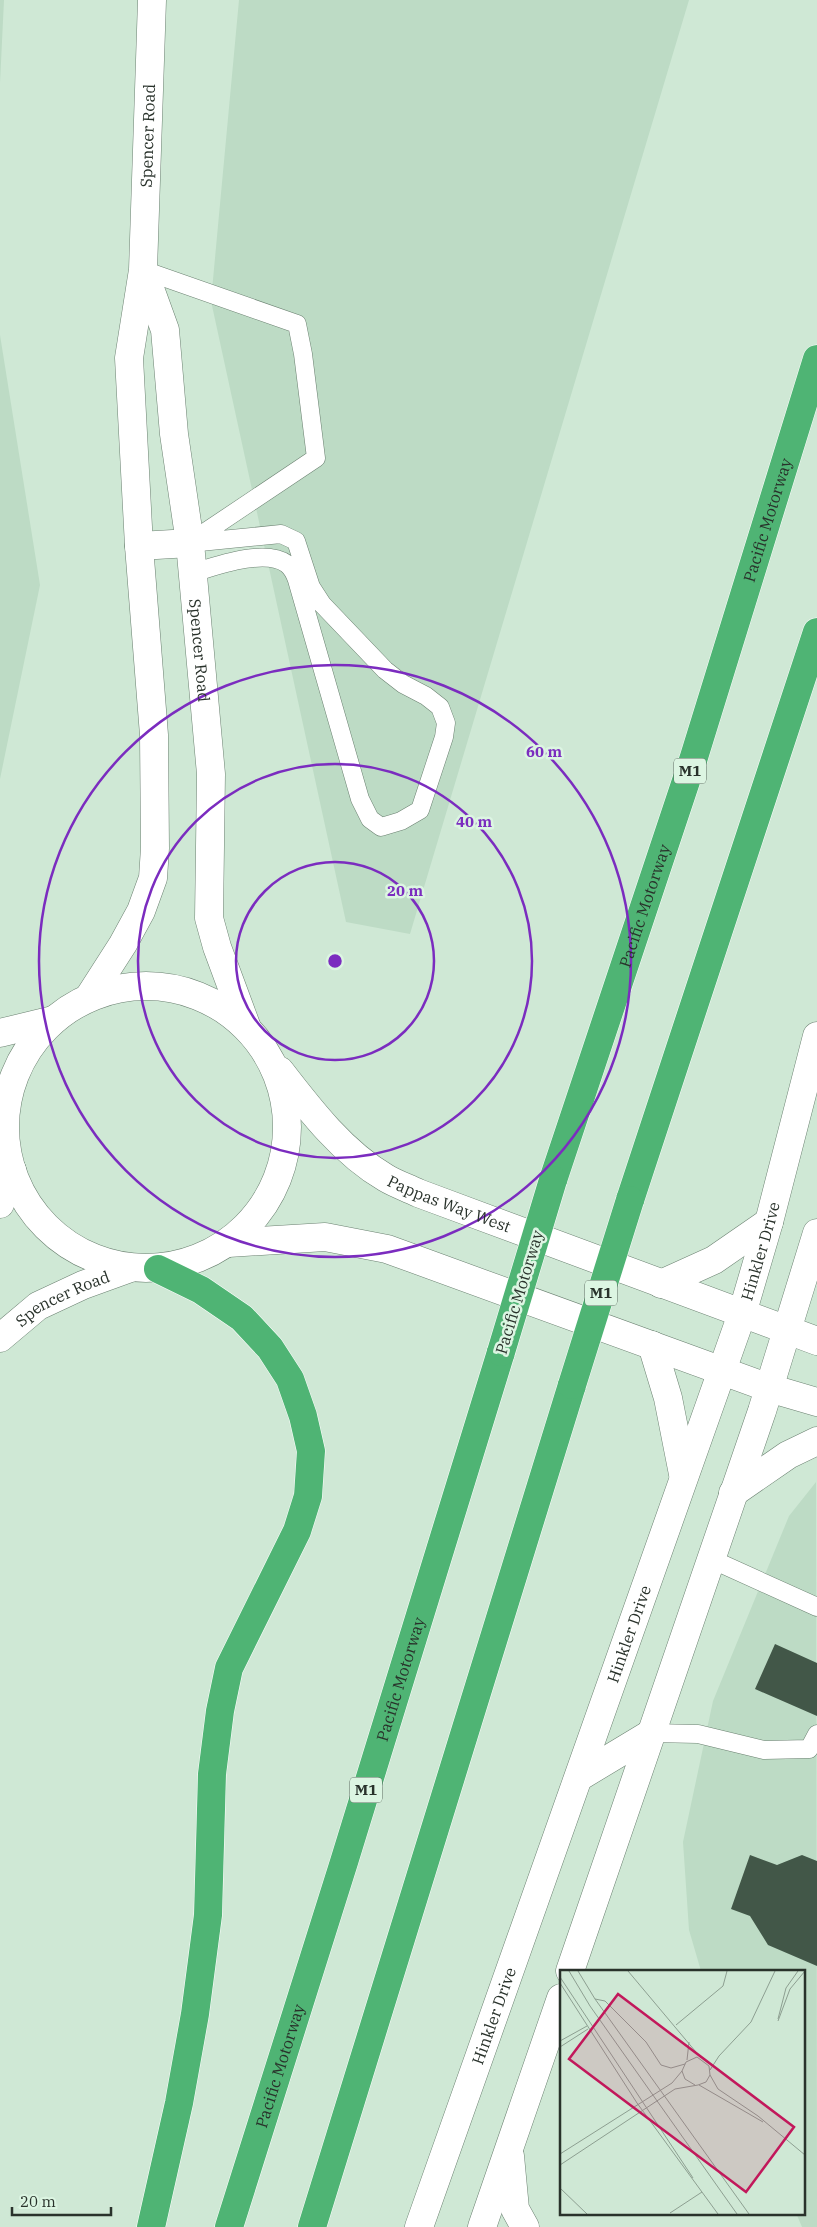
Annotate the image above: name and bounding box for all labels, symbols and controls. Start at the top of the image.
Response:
street label: Spencer Road [136,83,159,188]
street label: Pacific Motorway [739,455,796,584]
street label: Spencer Road [185,598,214,703]
text: 60 m [526,742,562,761]
road number: M1 [674,758,706,784]
text: 40 m [456,812,492,831]
street label: Pacific Motorway [615,841,674,970]
text: 20 m [387,881,423,900]
centre of rings [326,952,344,970]
street label: Pappas Way West [384,1171,514,1237]
street label: Hinkler Drive [737,1200,784,1303]
street label: Pacific Motorway [491,1227,547,1356]
street label: Spencer Road [11,1266,113,1331]
road number: M1 [585,1280,617,1306]
street label: Hinkler Drive [602,1583,655,1685]
street label: Pacific Motorway [372,1614,429,1744]
road number: M1 [350,1778,382,1802]
street label: Hinkler Drive [467,1964,520,2067]
inset map [560,1970,804,2214]
street label: Pacific Motorway [251,2001,309,2130]
scale bar [12,2184,111,2216]
text: 20 m [20,2192,56,2211]

